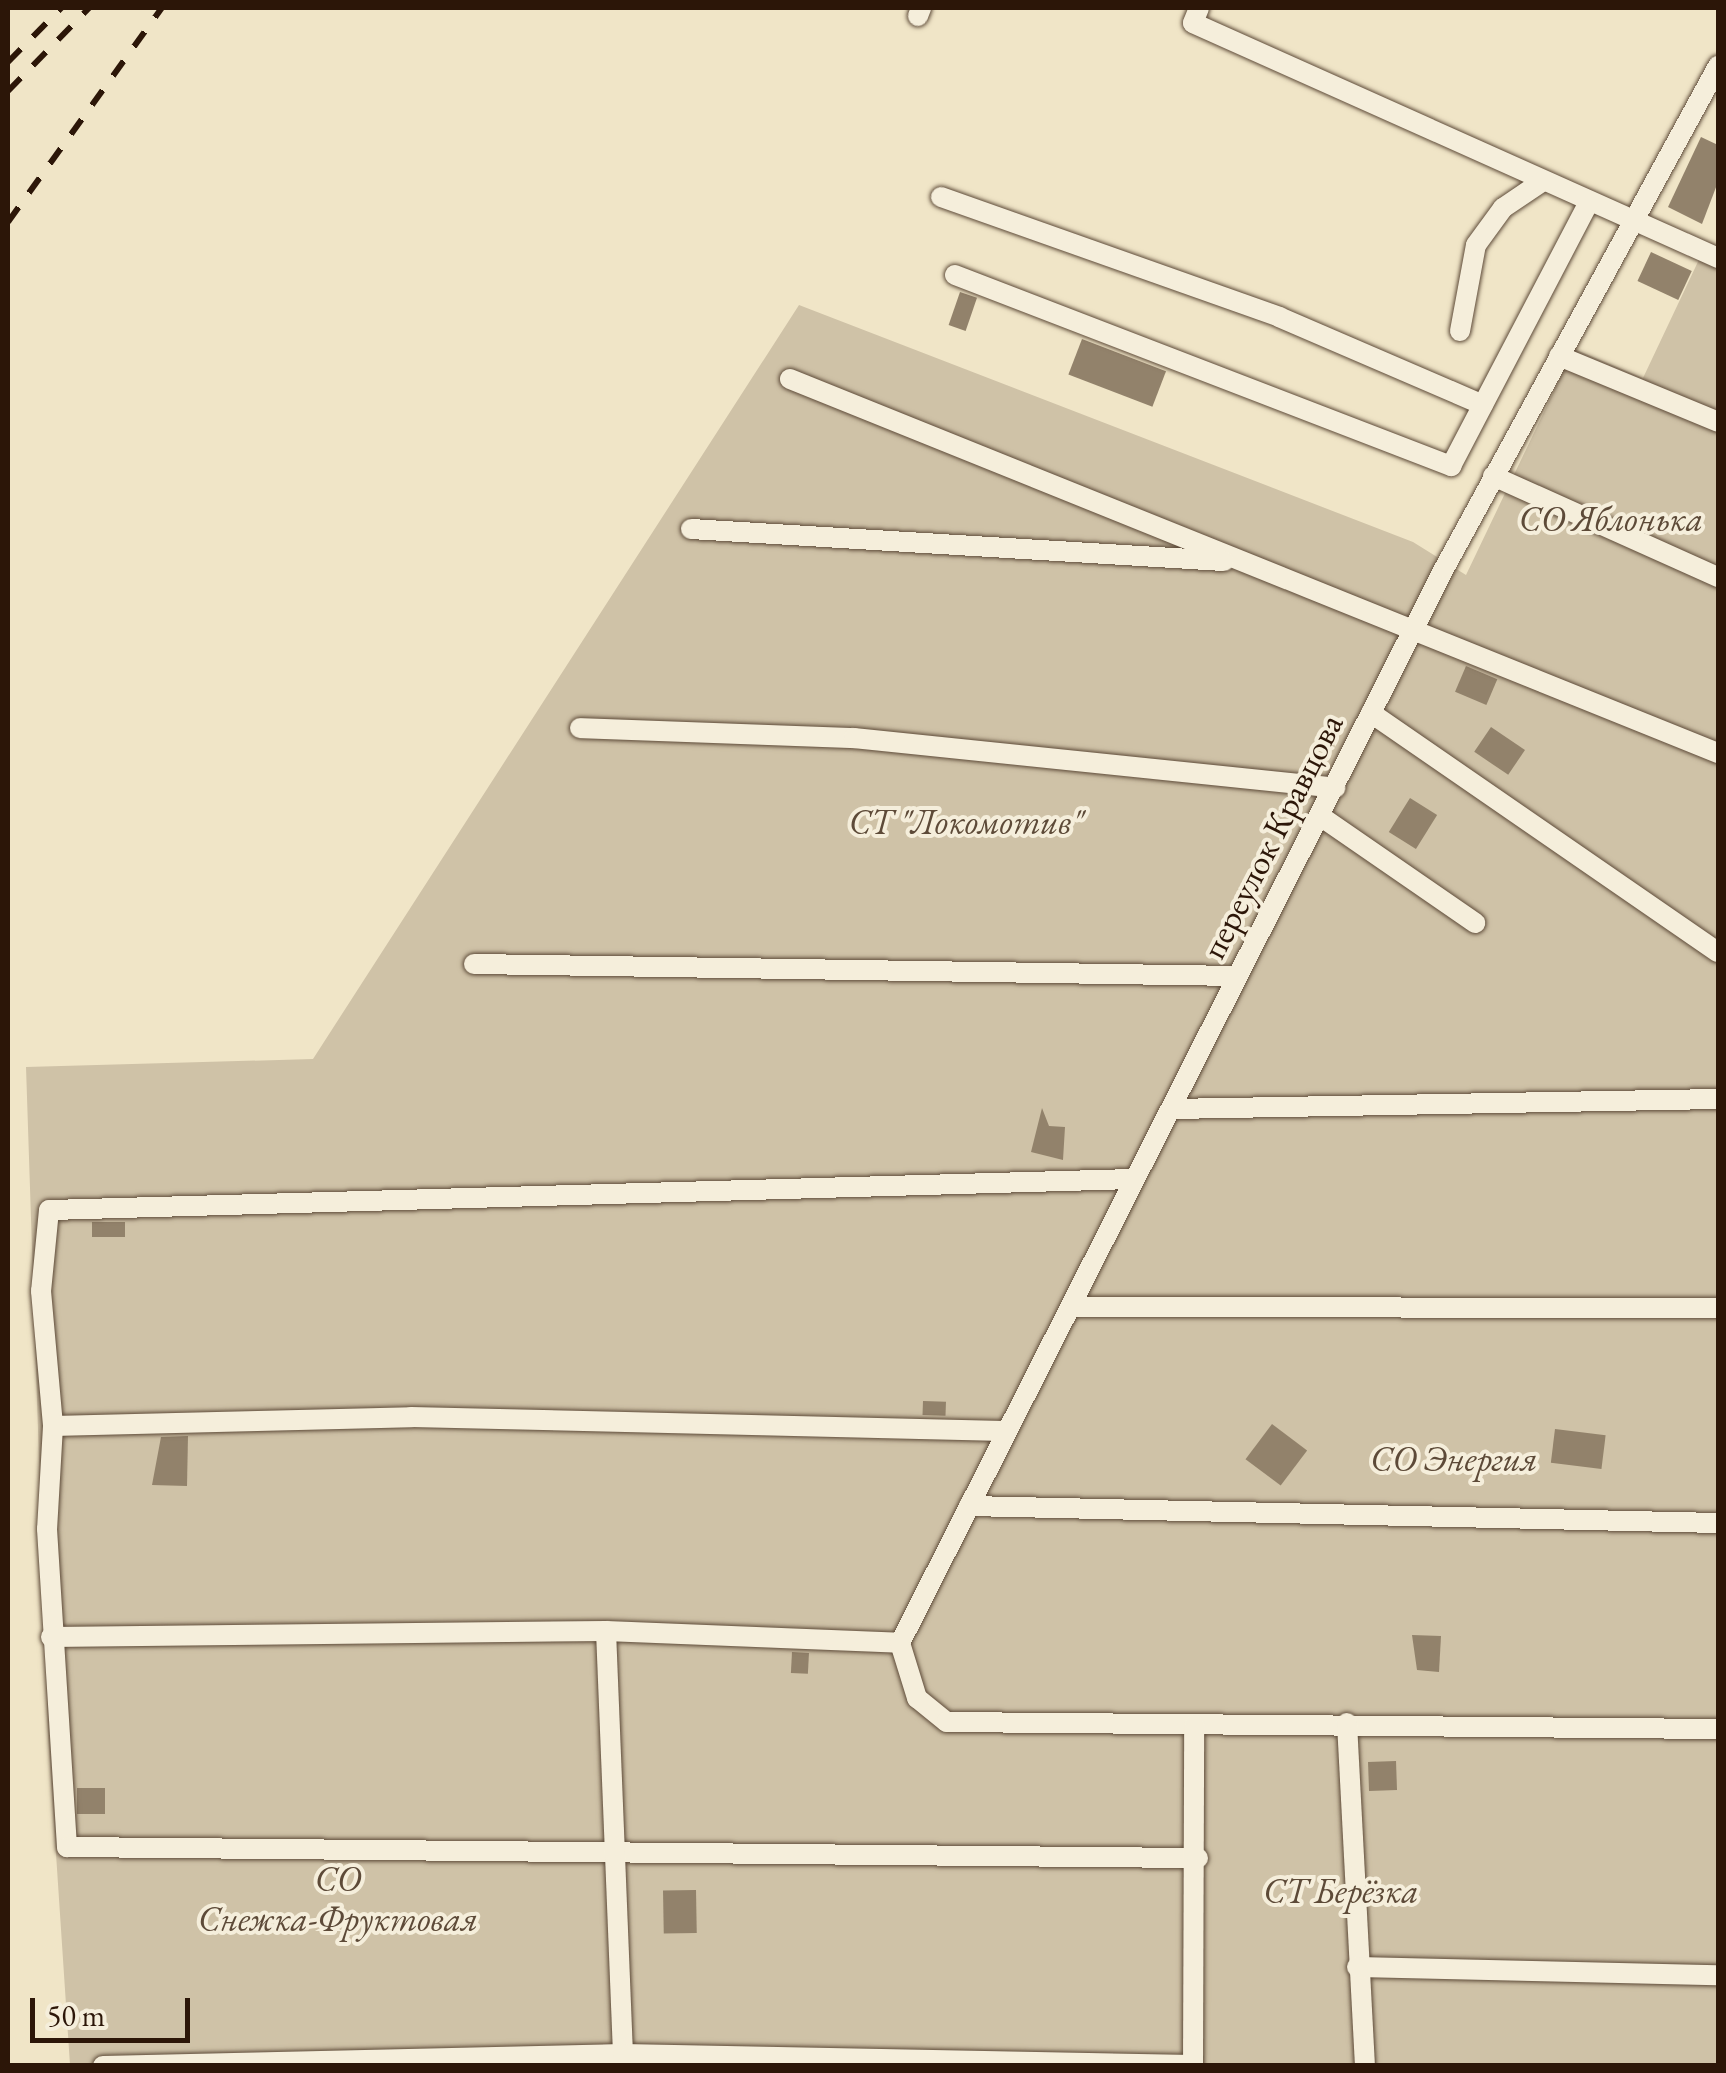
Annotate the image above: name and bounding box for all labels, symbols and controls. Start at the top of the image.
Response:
park label: СО Яблонька [1519,498,1703,540]
street label: переулок Кравцова [1192,707,1352,965]
park label: СТ "Локомотив" [849,801,1083,843]
park label: СО Энергия [1370,1438,1538,1480]
park label: СО Снежка-Фруктовая [198,1858,478,1940]
park label: СТ Берёзка [1263,1870,1419,1912]
scale bar [35,1978,195,2040]
text: 50 m [47,1996,105,2035]

